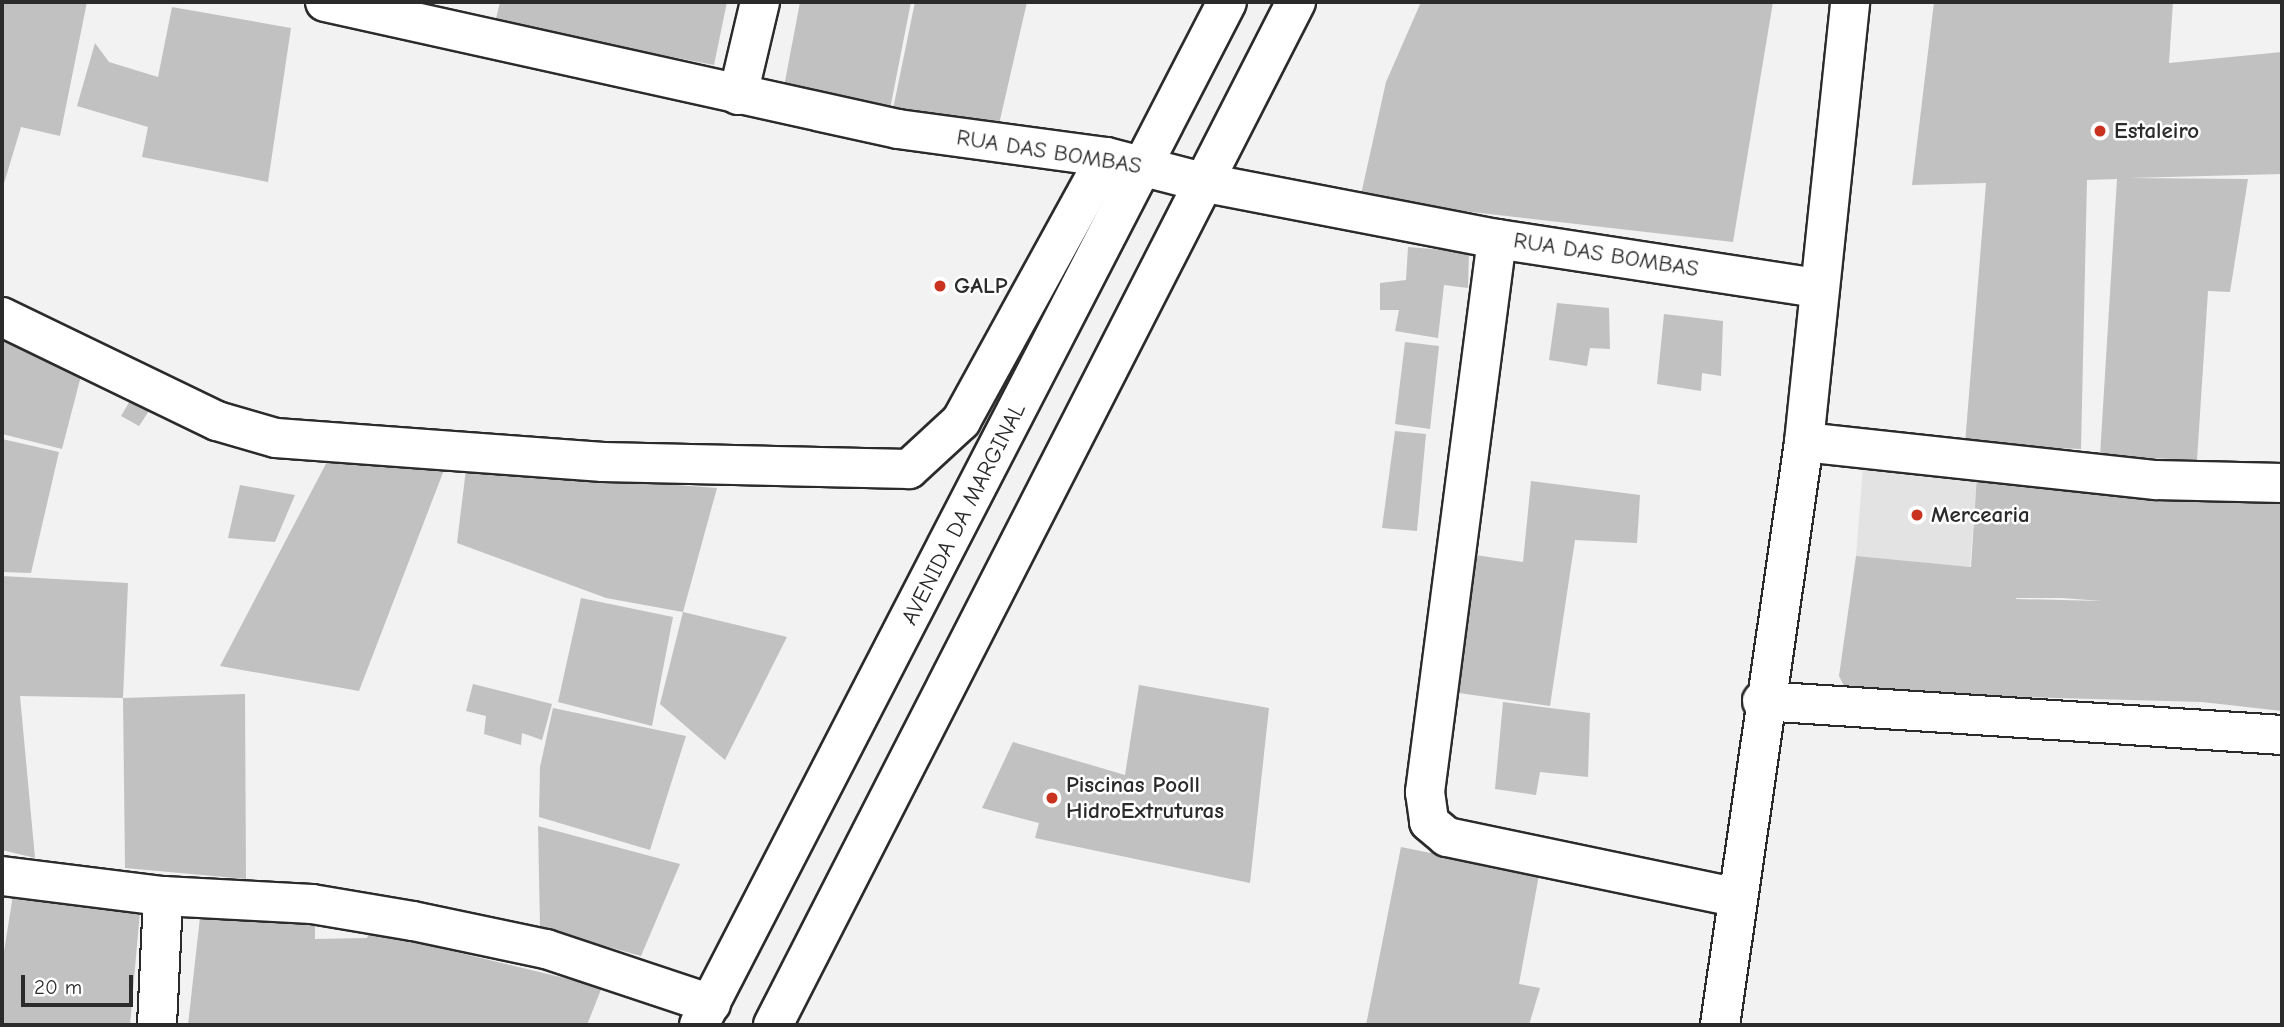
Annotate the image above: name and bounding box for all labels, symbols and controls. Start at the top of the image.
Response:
place label: Estaleiro [2114,117,2199,145]
marker: Estaleiro [2092,123,2108,139]
street label: RUA DAS BOMBAS [954,124,1144,180]
street label: RUA DAS BOMBAS [1511,227,1701,283]
place label: GALP [954,272,1007,300]
marker: GALP [932,278,948,294]
street label: AVENIDA DA MARGINAL [896,398,1032,630]
place label: Mercearia [1931,501,2030,529]
marker: Mercearia [1909,507,1925,523]
place label: Piscinas Pooll HidroExtruturas [1066,771,1224,825]
marker: Piscinas Pooll HidroExtruturas [1044,790,1060,806]
scale bar [24,960,136,1004]
text: 20 m [34,975,82,999]

